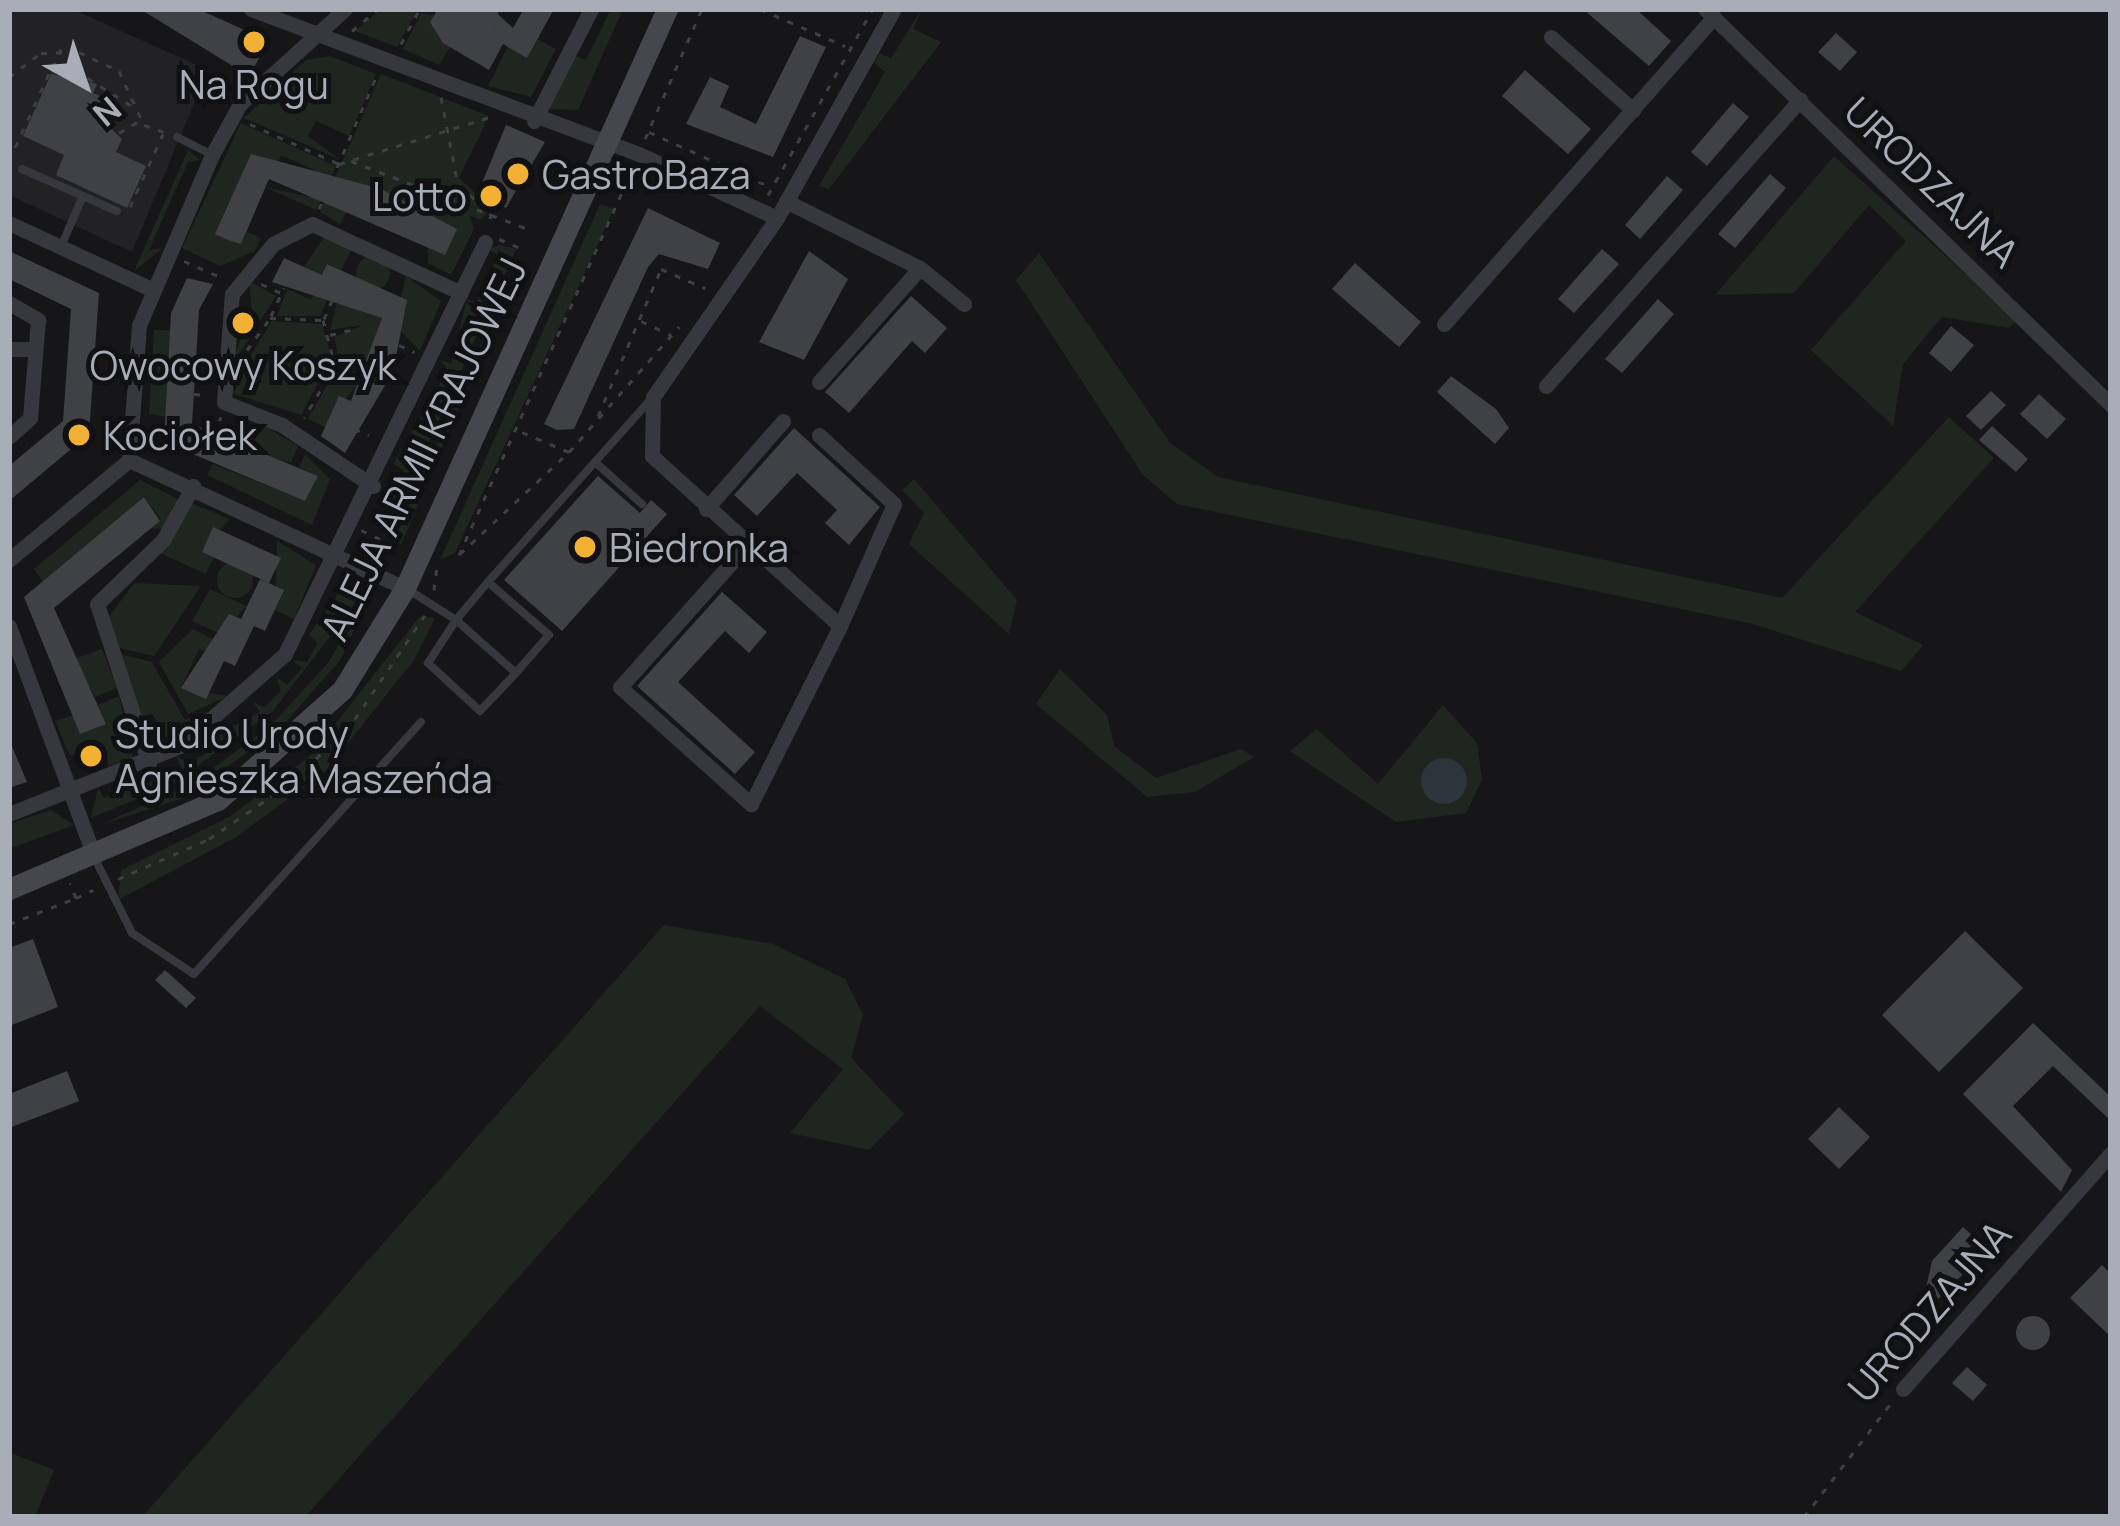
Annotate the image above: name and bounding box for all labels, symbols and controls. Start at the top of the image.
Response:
north arrow [24,24,144,144]
marker: Na Rogu [241,29,267,55]
place label: Na Rogu [179,61,329,107]
text: N [84,87,131,137]
street label: URODZAJNA [1835,87,2029,277]
place label: GastroBaza [542,151,751,197]
marker: GastroBaza [505,161,531,187]
place label: Lotto [372,173,467,219]
marker: Lotto [478,183,504,209]
street label: ALEJA ARMII KRAJOWEJ [310,250,536,648]
marker: Owocowy Koszyk [230,310,256,336]
place label: Owocowy Koszyk [90,342,396,388]
place label: Kociołek [103,412,257,458]
marker: Kociołek [66,422,92,448]
place label: Biedronka [609,524,789,570]
marker: Biedronka [572,534,598,560]
place label: Studio Urody Agnieszka Maszeńda [115,711,493,802]
marker: Studio Urody Agnieszka Maszeńda [78,743,104,769]
street label: URODZAJNA [1838,1211,2020,1411]

